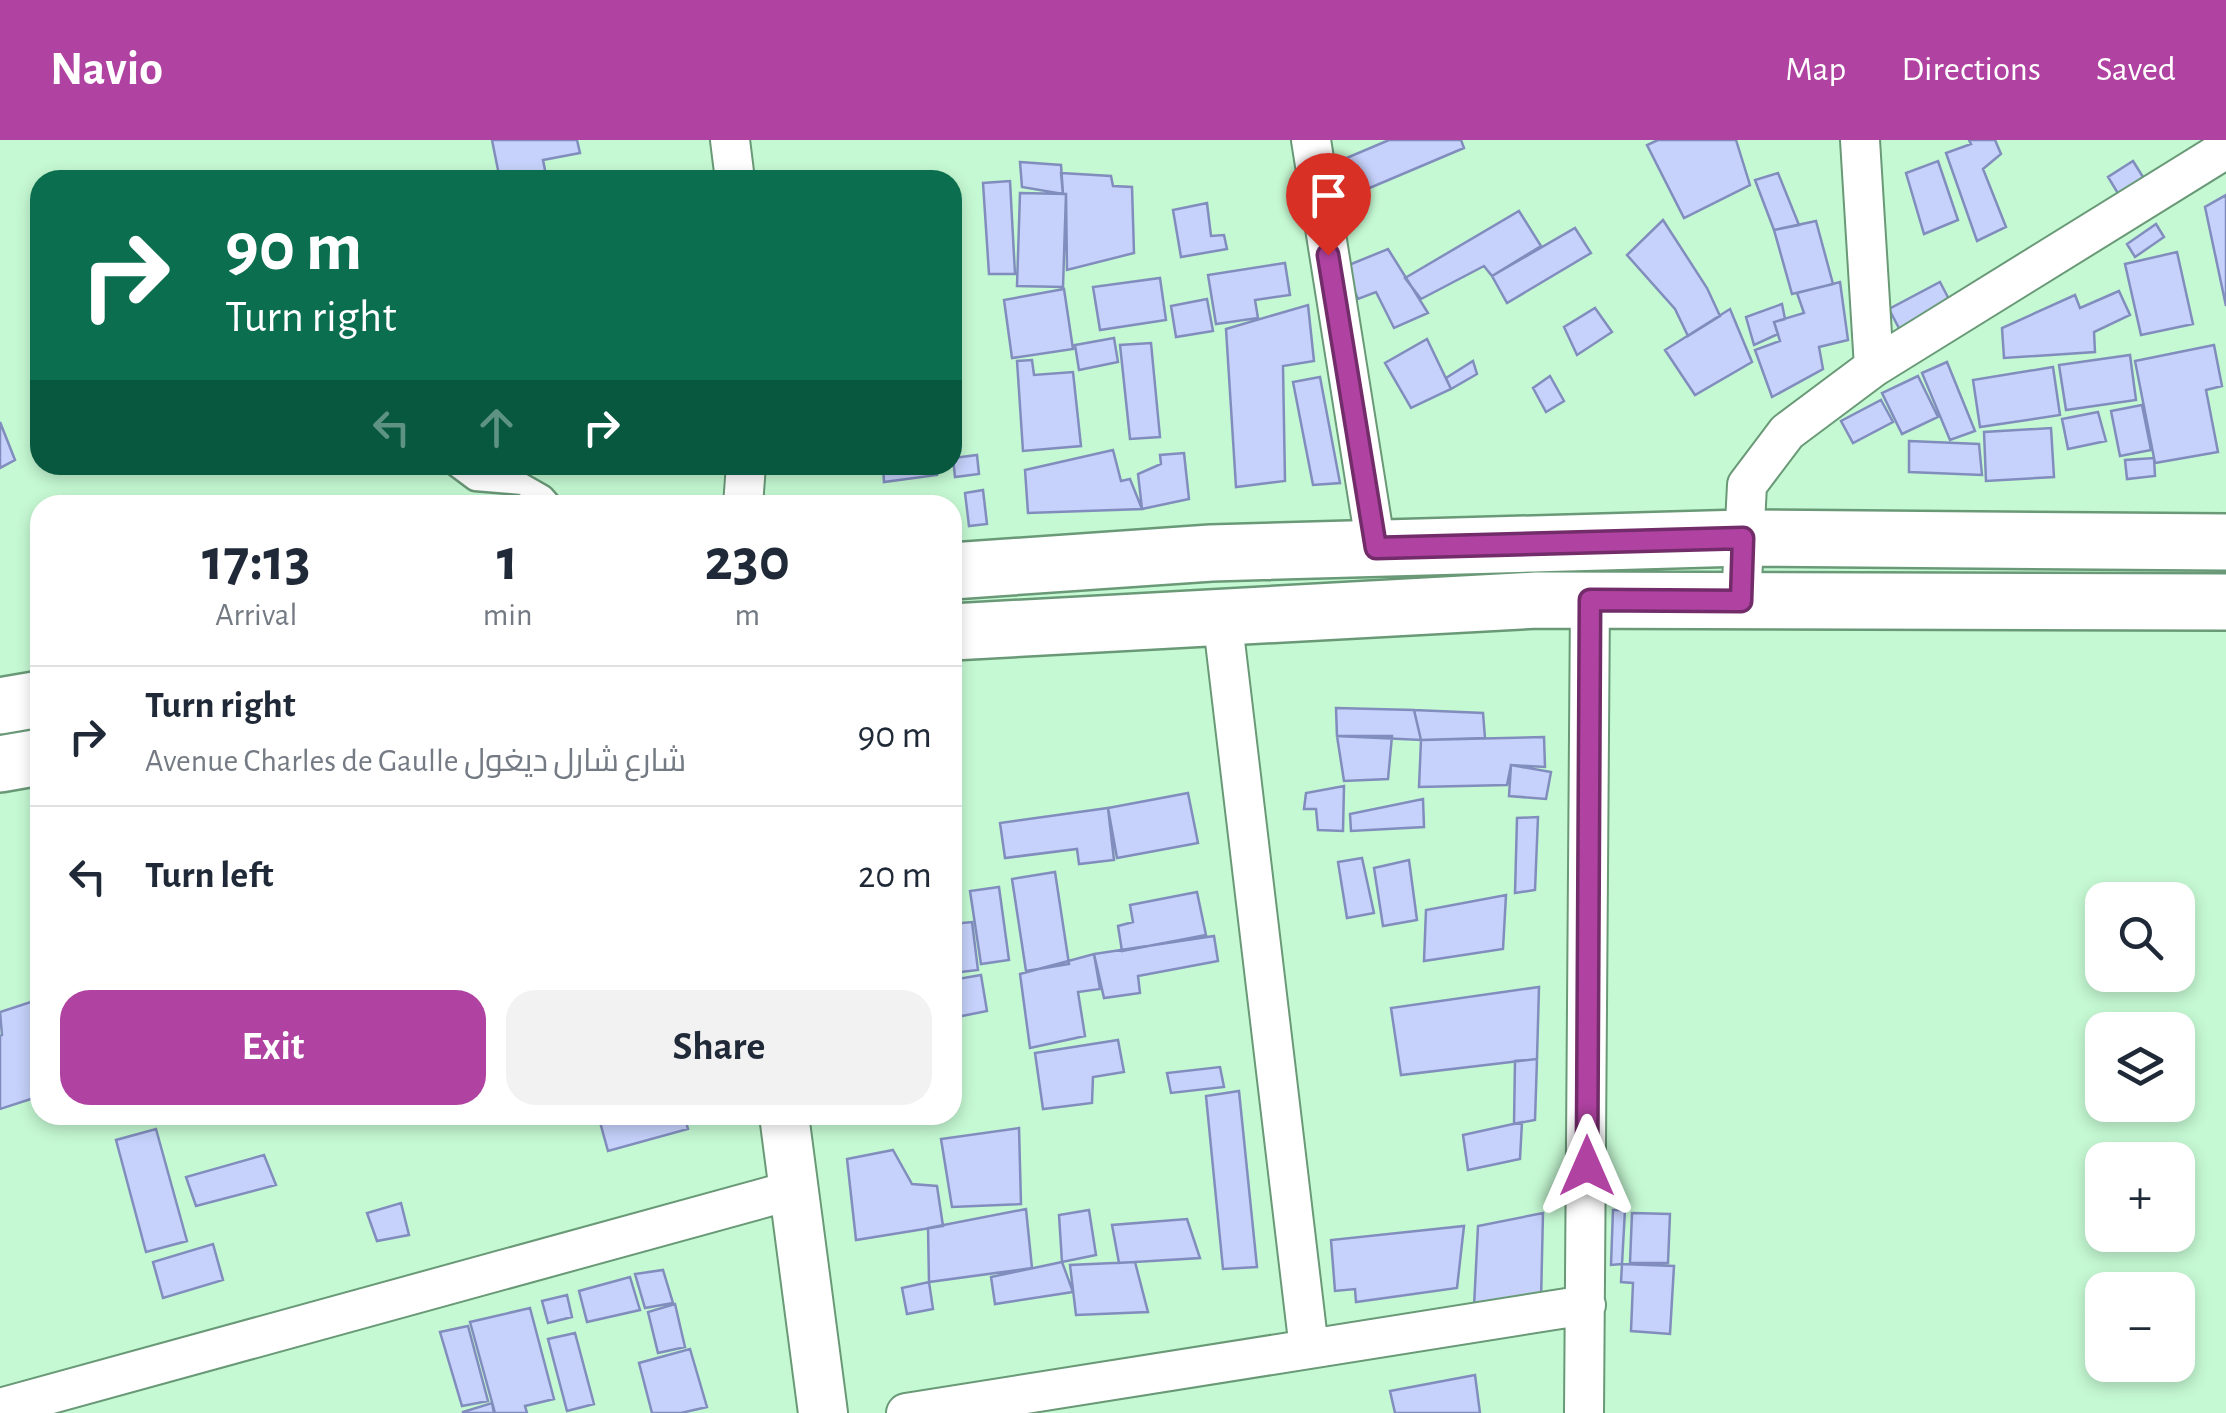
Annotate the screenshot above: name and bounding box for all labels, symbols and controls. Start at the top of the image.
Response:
text: Navio [50,46,163,94]
text: Map [1785,52,1846,87]
text: Directions [1901,52,2041,87]
text: Saved [2096,52,2176,87]
pin [1286,153,1371,256]
icon: arrive [1301,168,1356,223]
icon: right [60,210,190,340]
text: 90 m [225,213,362,283]
text: Turn right [225,295,397,340]
icon: left [364,400,419,455]
icon: ahead [469,400,524,455]
icon: right [574,400,629,455]
text: 17:13 [202,531,311,591]
text: 1 [497,531,518,591]
text: 230 [705,531,790,591]
text: Arrival [215,599,298,631]
text: min [483,599,533,631]
text: m [734,599,760,631]
text: Turn right [145,687,295,725]
icon: right [60,709,115,764]
text: 90 m [857,717,932,755]
text: Avenue Charles de Gaulle شارع شارل ديغول [145,745,686,777]
icon: left [60,849,115,904]
text: Turn left [145,857,273,895]
text: 20 m [858,857,932,895]
map controls [2085,882,2195,1382]
button: search [2085,882,2195,992]
button: Exit [60,990,486,1105]
button: Share [506,990,932,1105]
button: layers [2085,1012,2195,1122]
position arrow [1535,1114,1639,1218]
button: + [2085,1142,2195,1252]
button: − [2085,1272,2195,1382]

